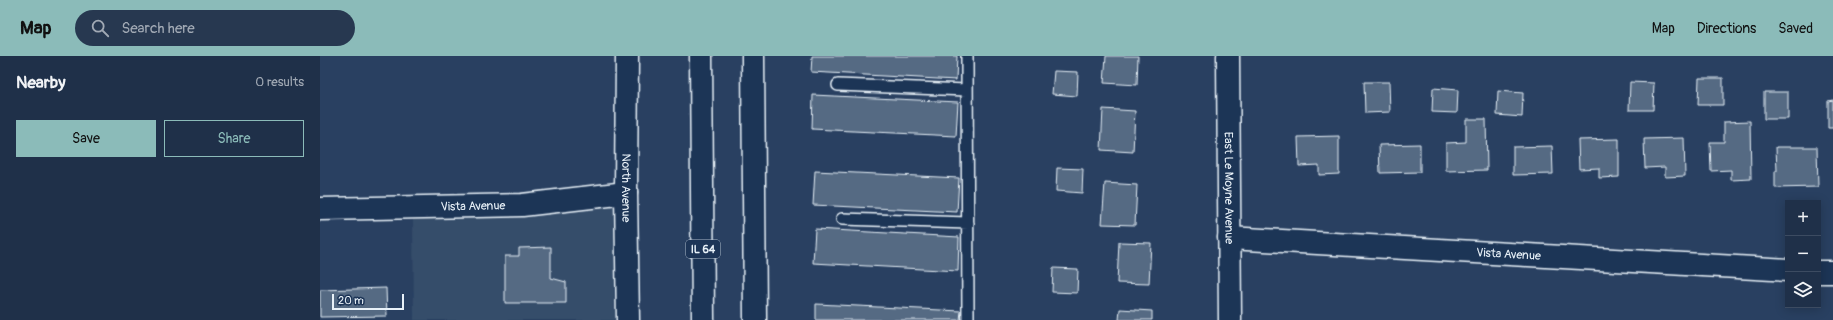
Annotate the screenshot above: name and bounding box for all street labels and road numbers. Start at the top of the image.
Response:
street label: East Le Moyne Avenue [1221,132,1237,244]
street label: North Avenue [618,153,634,223]
street label: Vista Avenue [440,198,506,214]
road number: IL 64 [686,240,720,258]
street label: Vista Avenue [1476,245,1541,263]

